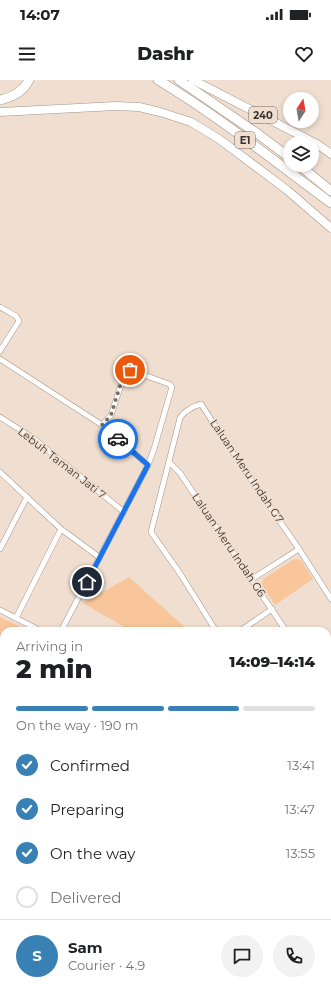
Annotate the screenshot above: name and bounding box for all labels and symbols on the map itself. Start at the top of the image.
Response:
north arrow [283,92,319,128]
road number: 240 [249,107,277,123]
road number: E1 [235,132,255,148]
pin [113,353,147,387]
street label: Laluan Meru Indah G7 [207,417,287,525]
courier [98,419,138,459]
street label: Lebuh Taman Jati 7 [15,424,109,502]
street label: Laluan Meru Indah G6 [189,490,269,600]
pin [70,565,104,599]

